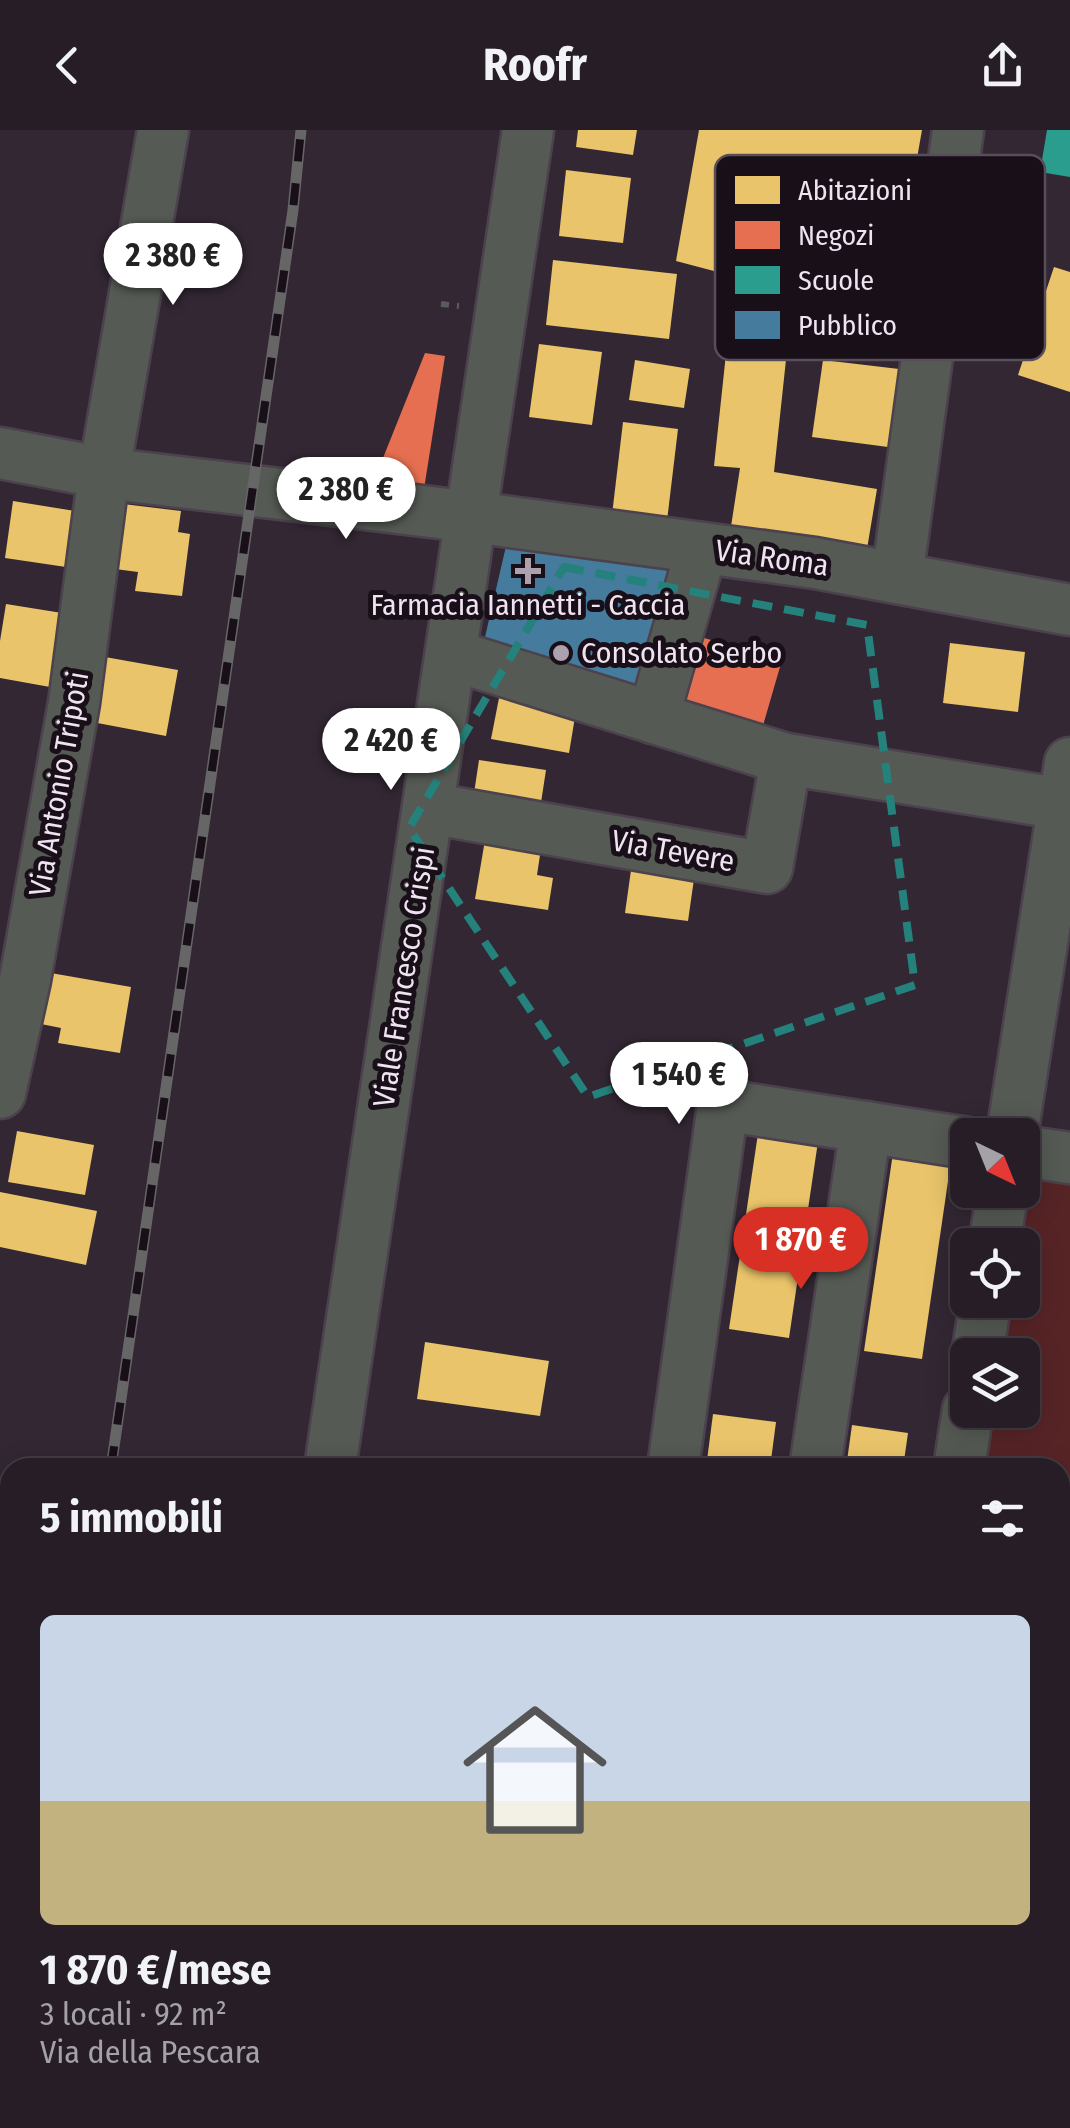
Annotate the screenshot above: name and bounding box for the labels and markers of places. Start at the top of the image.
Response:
pin: 2 380 € [81,223,265,308]
pin: 2 380 € [254,457,438,542]
marker: Farmacia Iannetti - Caccia [517,560,539,582]
place label: Farmacia Iannetti - Caccia [371,587,685,623]
place label: Consolato Serbo [581,635,782,671]
marker: Consolato Serbo [550,642,572,664]
pin: 2 420 € [299,708,483,793]
pin: 1 540 € [587,1042,771,1127]
pin: 1 870 € [709,1207,893,1292]

